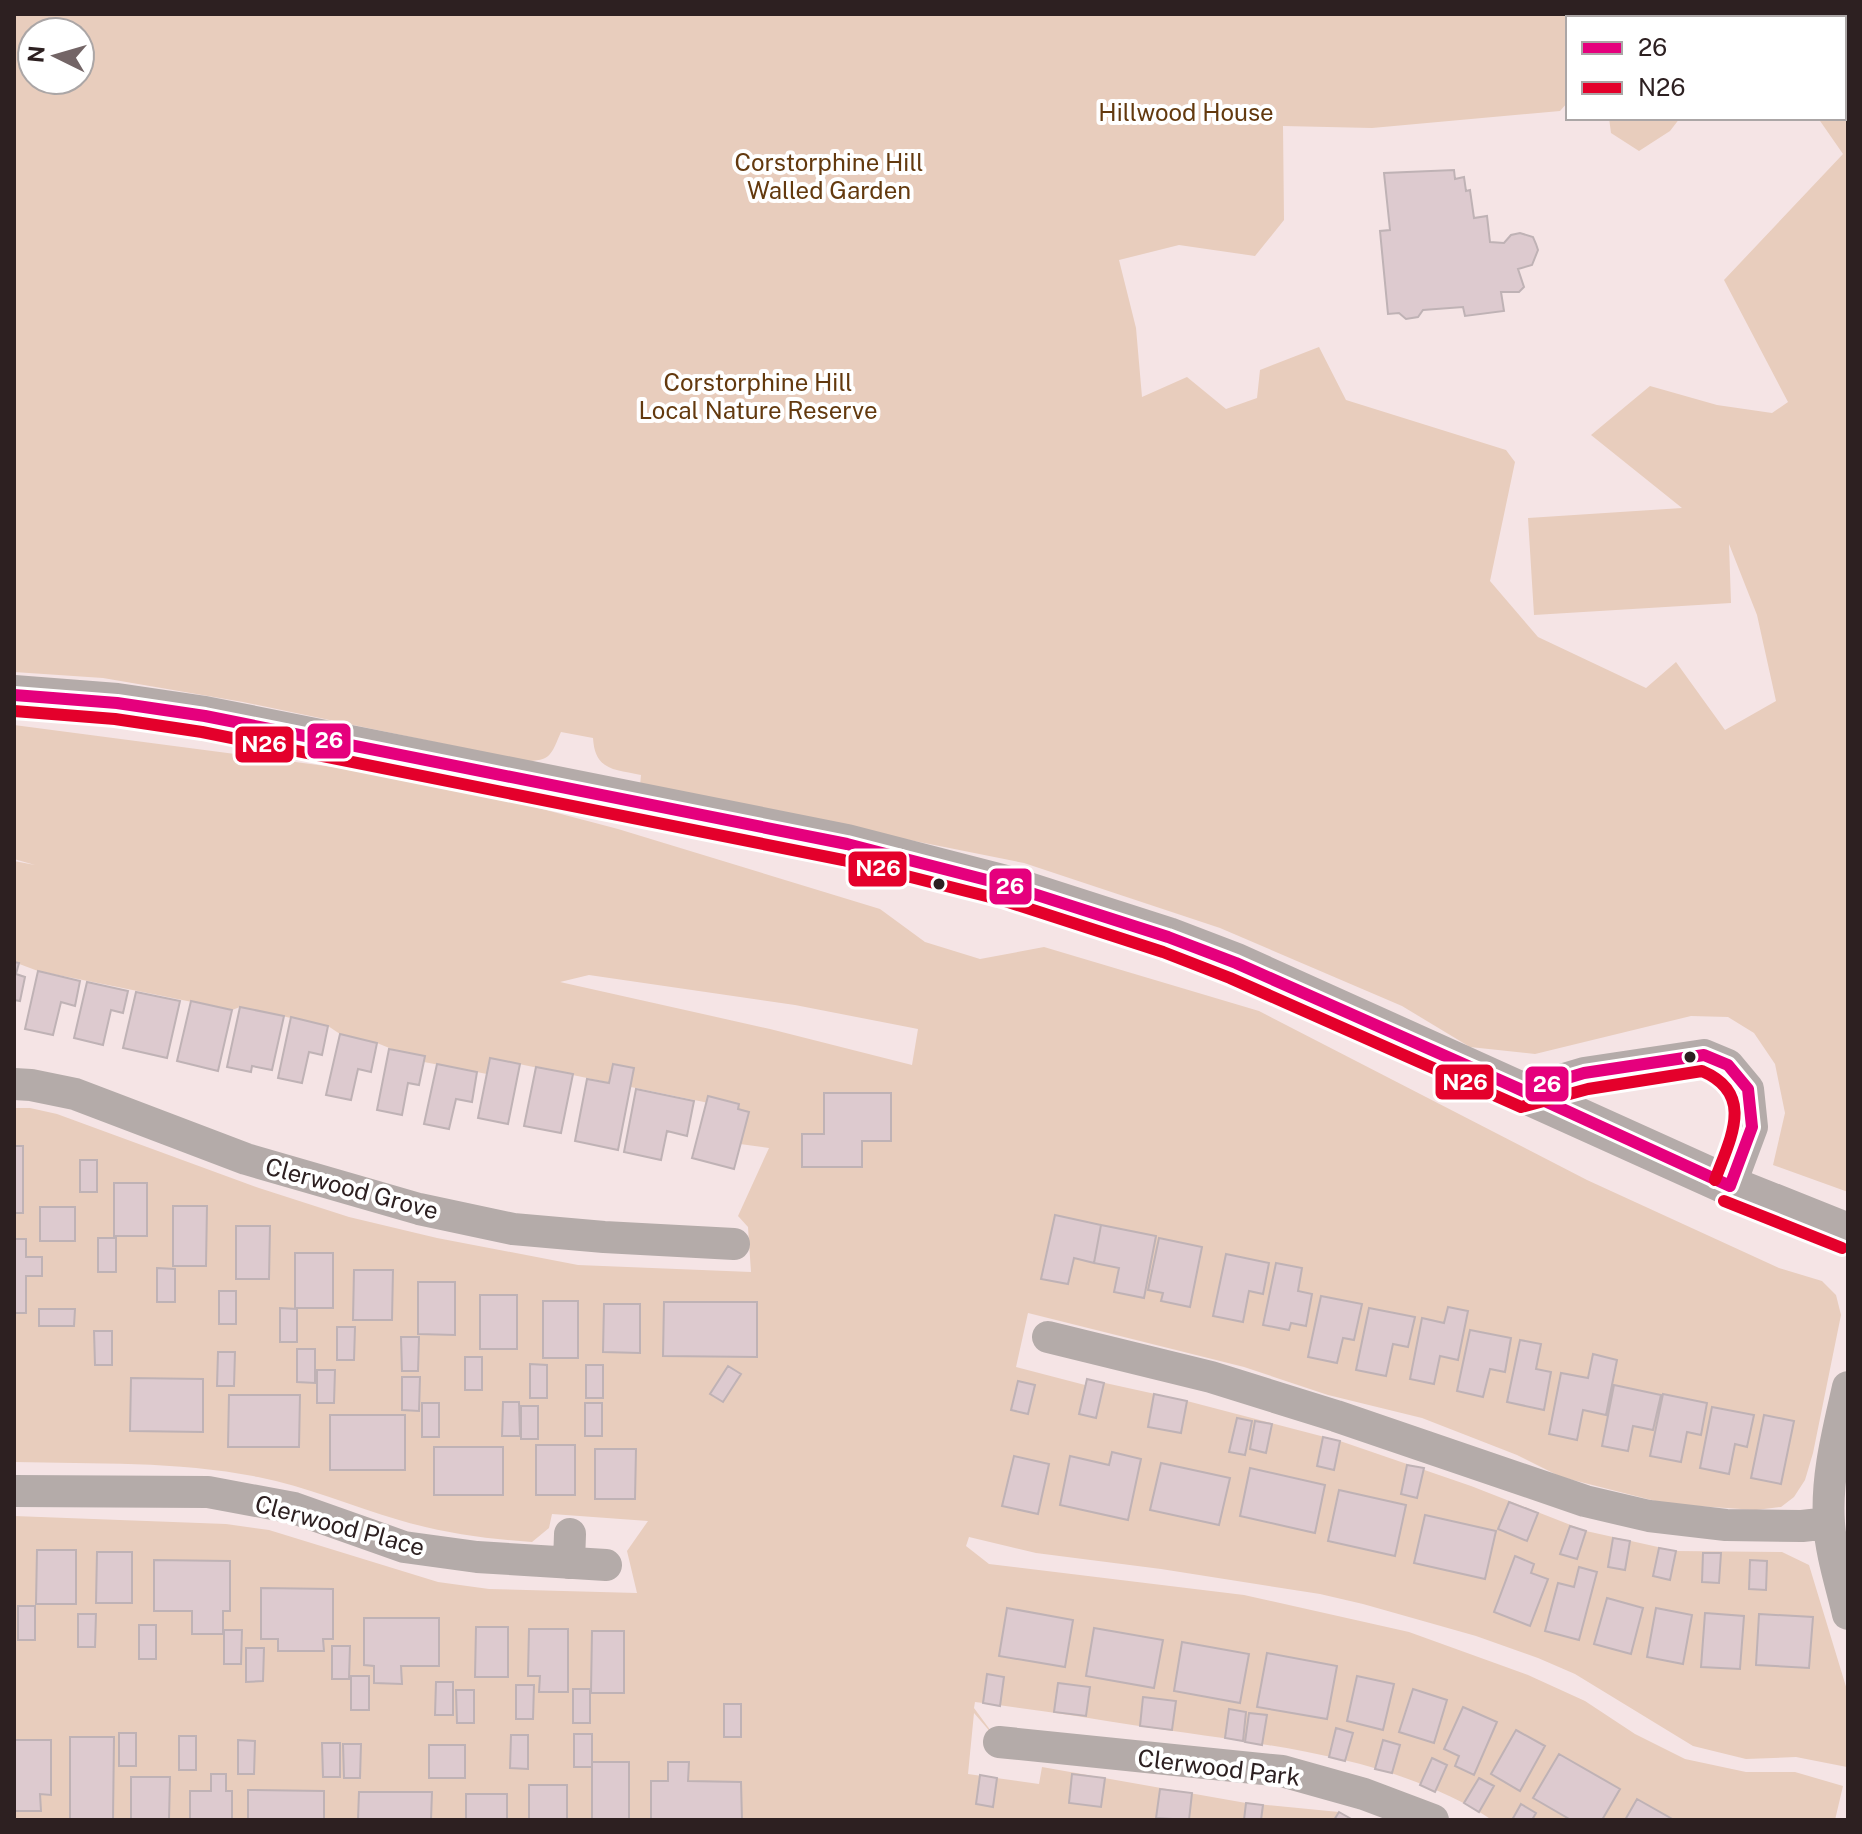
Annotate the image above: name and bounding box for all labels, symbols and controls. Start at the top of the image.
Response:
north arrow [16,16,96,96]
legend [1566,16,1846,120]
text: 26 [1638,33,1667,61]
text: N [22,45,50,64]
text: N26 [1638,73,1685,101]
park label: Hillwood House [1098,98,1274,126]
park label: Corstorphine Hill Walled Garden [734,148,924,204]
park label: Corstorphine Hill Local Nature Reserve [638,368,878,424]
line badge: 26 [306,722,352,760]
line badge: N26 [234,725,295,764]
text: 26 [315,727,343,753]
text: N26 [241,731,287,757]
line badge: N26 [847,850,908,888]
text: N26 [855,855,901,881]
line badge: 26 [988,867,1033,906]
text: 26 [996,873,1024,899]
unlabelled marker [931,876,947,892]
unlabelled marker [1682,1049,1698,1065]
line badge: N26 [1434,1063,1495,1101]
line badge: 26 [1524,1065,1570,1103]
text: N26 [1442,1069,1488,1095]
text: 26 [1533,1071,1561,1097]
street label: Clerwood Grove [262,1151,442,1225]
street label: Clerwood Place [252,1489,428,1561]
street label: Clerwood Park [1136,1743,1302,1791]

